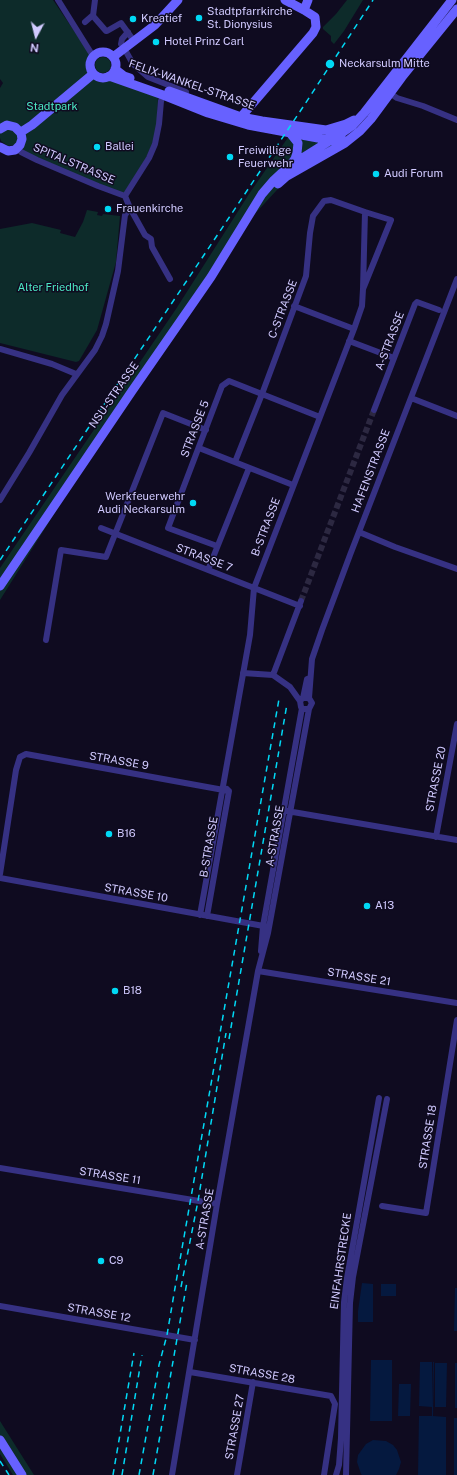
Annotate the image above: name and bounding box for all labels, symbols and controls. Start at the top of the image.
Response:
place label: Stadtpfarrkirche St. Dionysius [207,5,292,31]
place label: Kreatief [141,12,182,26]
marker: Stadtpfarrkirche St. Dionysius [194,13,204,23]
marker: Kreatief [128,14,138,24]
north arrow [16,16,56,56]
place label: Hotel Prinz Carl [164,35,244,49]
marker: Hotel Prinz Carl [151,37,161,47]
text: N [30,41,40,54]
street label: FELIX-WANKEL-STRASSE [127,57,257,113]
place label: Neckarsulm Mitte [339,57,430,71]
marker: Neckarsulm Mitte [324,58,336,70]
park label: Stadtpark [26,100,78,114]
place label: Ballei [105,140,134,154]
street label: SPITALSTRASSE [31,141,117,187]
marker: Ballei [92,142,102,152]
place label: Freiwillige Feuerwehr [238,144,293,170]
marker: Freiwillige Feuerwehr [225,152,235,162]
place label: Audi Forum [384,167,443,181]
marker: Audi Forum [371,169,381,179]
place label: Frauenkirche [116,202,183,216]
marker: Frauenkirche [103,204,113,214]
street label: C-STRASSE [266,278,300,340]
park label: Alter Friedhof [17,281,89,295]
street label: A-STRASSE [373,310,407,372]
street label: NSU-STRASSE [86,359,142,431]
street label: STRASSE 5 [178,399,212,459]
street label: HAFENSTRASSE [349,427,393,515]
place label: Werkfeuerwehr Audi Neckarsulm [97,490,185,516]
street label: B-STRASSE [249,496,283,558]
marker: Werkfeuerwehr Audi Neckarsulm [188,498,198,508]
street label: STRASSE 7 [174,541,234,575]
street label: STRASSE 20 [423,745,449,813]
street label: STRASSE 9 [88,749,150,773]
street label: A-STRASSE [263,804,287,868]
street label: B-STRASSE [197,816,221,878]
place label: B16 [117,827,136,841]
marker: B16 [104,829,114,839]
street label: STRASSE 10 [103,881,169,905]
place label: A13 [375,899,394,913]
marker: A13 [362,901,372,911]
street label: STRASSE 21 [326,965,392,989]
place label: B18 [123,984,142,998]
marker: B18 [110,986,120,996]
street label: STRASSE 18 [416,1104,440,1170]
street label: STRASSE 11 [78,1165,142,1187]
street label: A-STRASSE [193,1187,217,1251]
street label: EINFAHRSTRECKE [328,1212,354,1310]
place label: C9 [109,1254,123,1268]
marker: C9 [96,1256,106,1266]
street label: STRASSE 12 [66,1301,132,1325]
street label: STRASSE 28 [228,1362,296,1386]
street label: STRASSE 27 [223,1393,247,1461]

